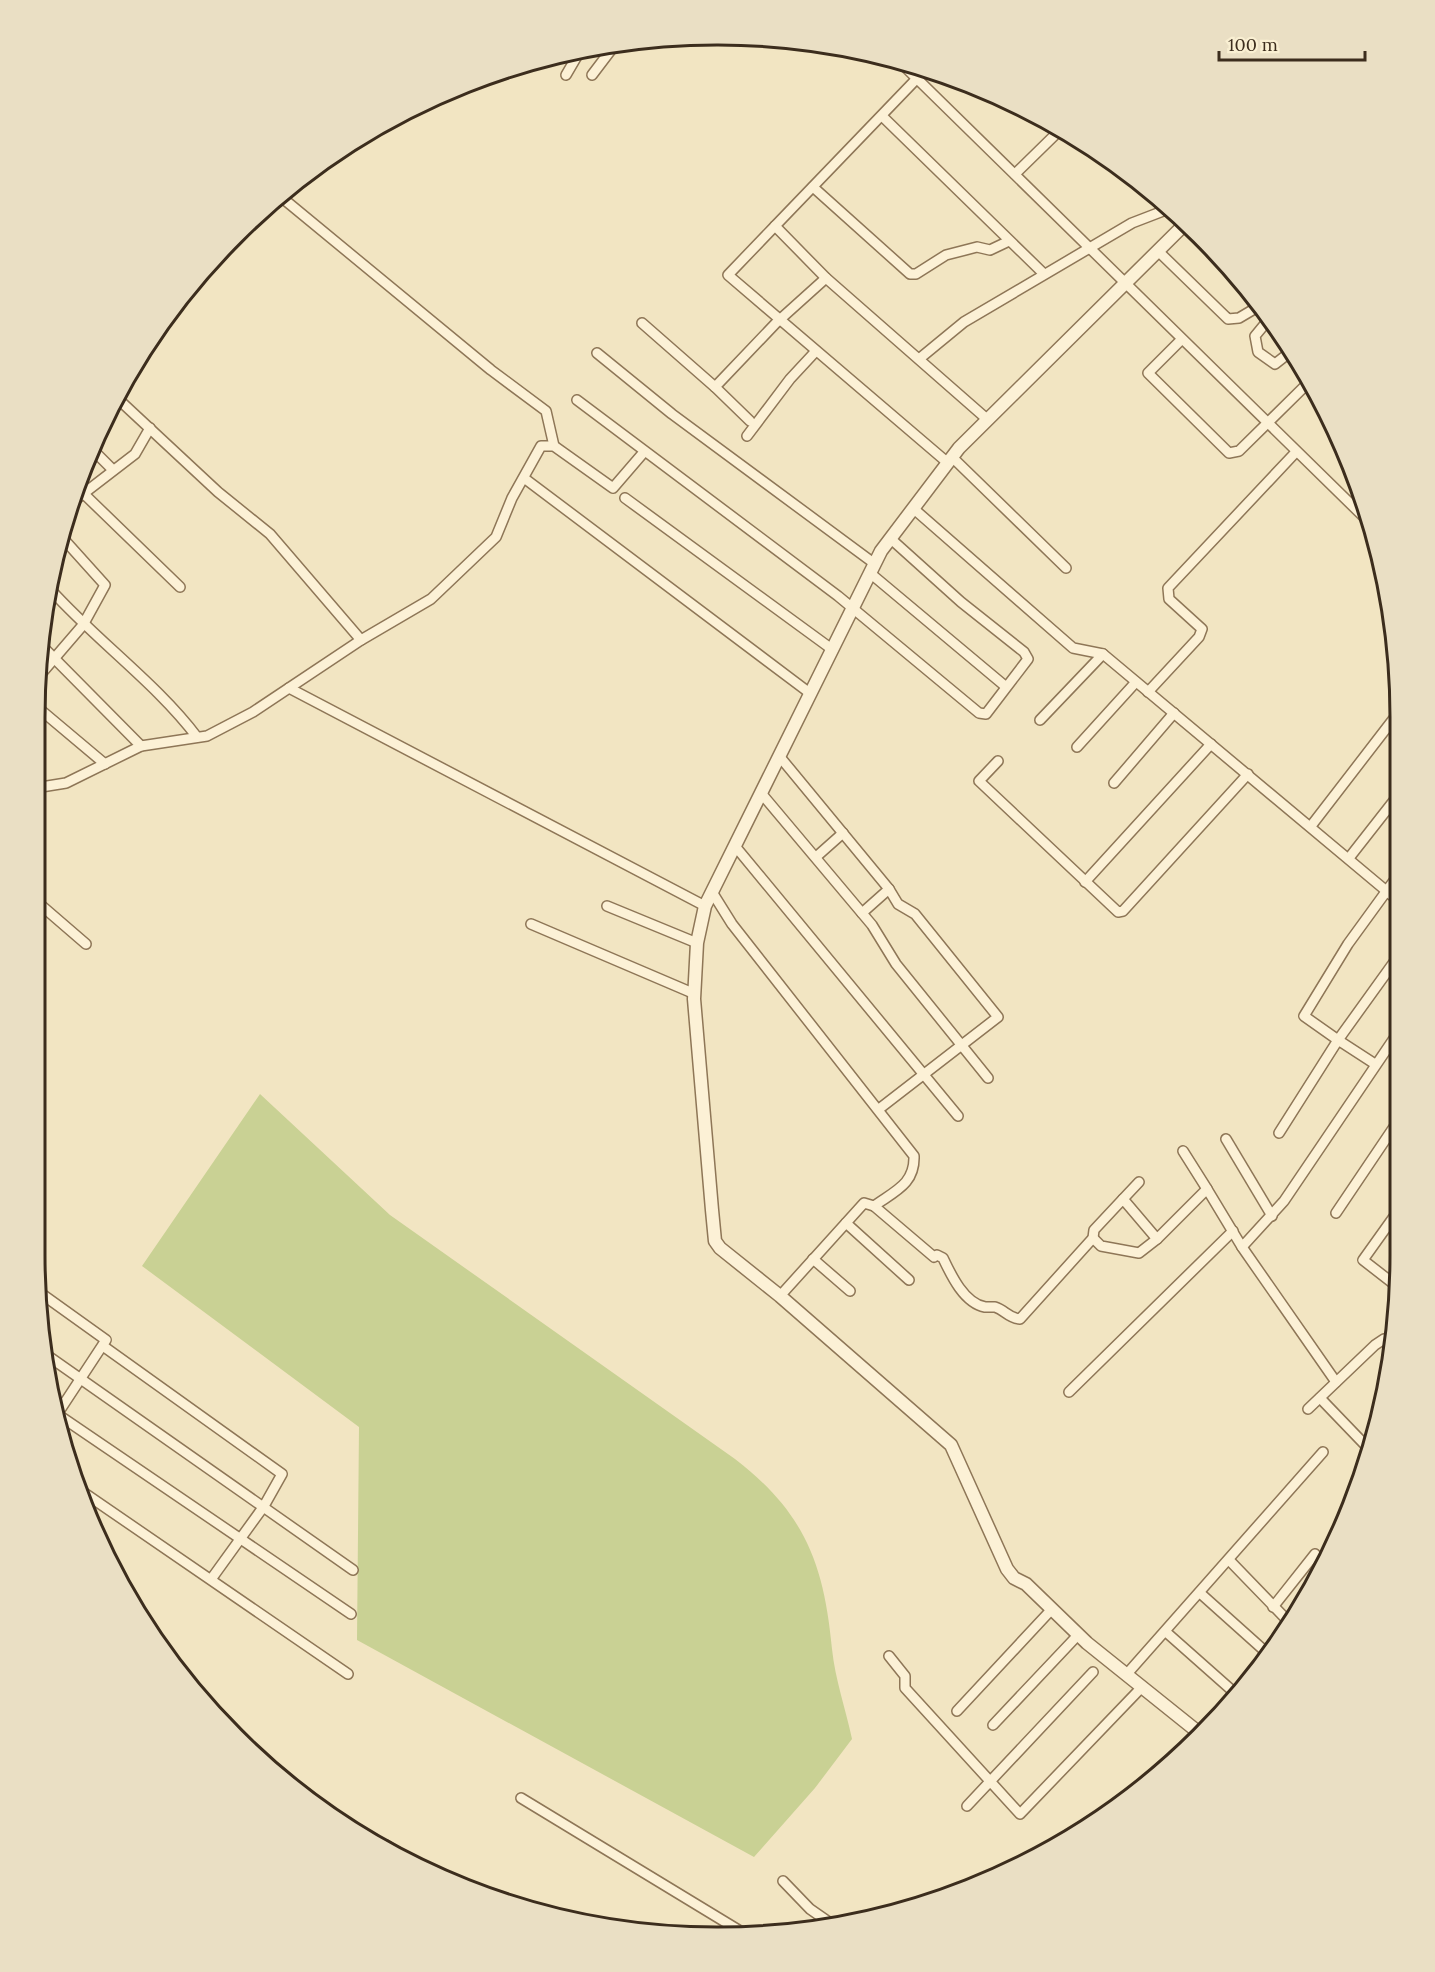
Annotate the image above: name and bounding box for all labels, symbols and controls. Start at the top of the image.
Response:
scale bar [1219,24,1364,62]
text: 100 m [1228,33,1278,56]

